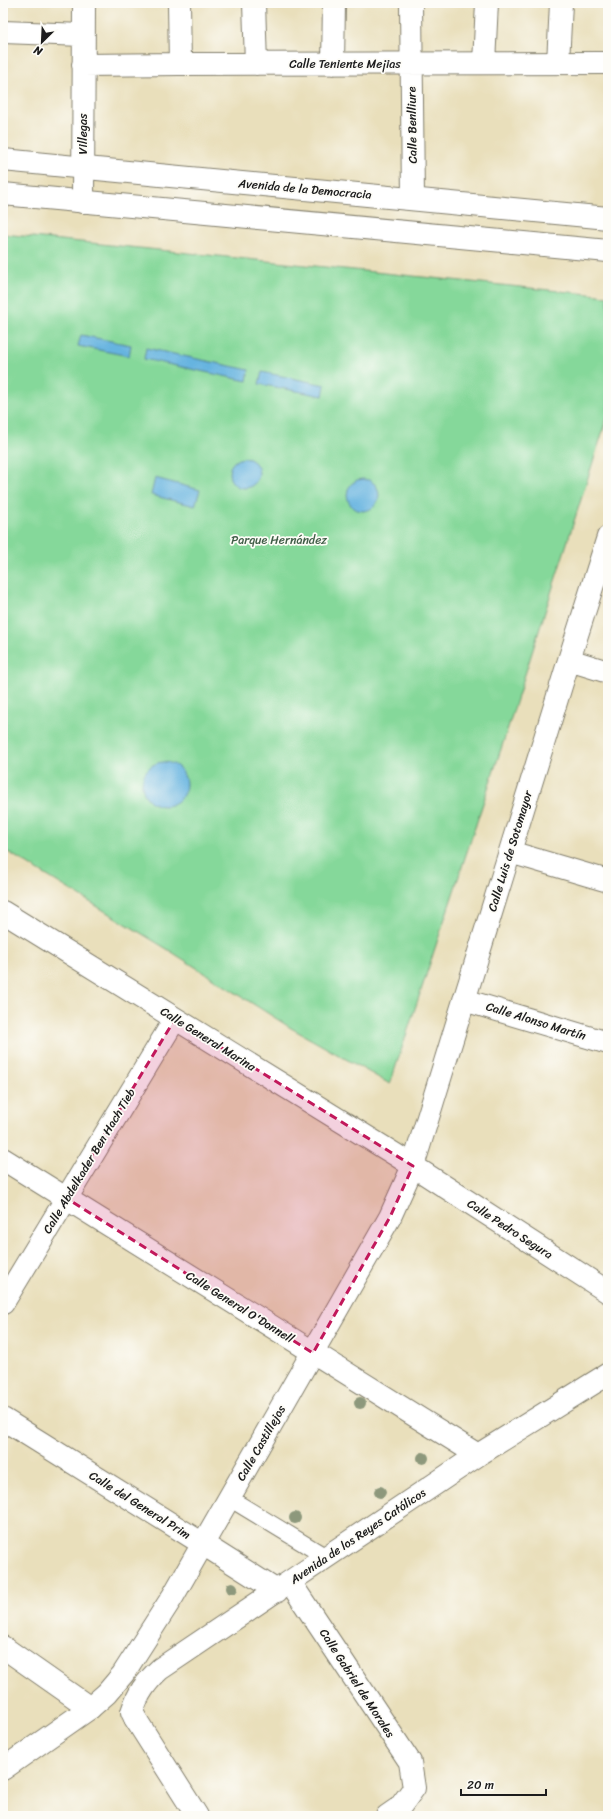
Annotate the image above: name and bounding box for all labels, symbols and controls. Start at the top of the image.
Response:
north arrow [22,22,62,62]
text: N [30,40,46,61]
street label: Calle Teniente Mejias [289,53,401,75]
street label: Calle Benlliure [400,86,424,164]
street label: Villegas [72,113,94,155]
street label: Avenida de la Democracia [237,172,372,206]
park label: Parque Hernández [231,529,327,551]
street label: Calle Luis de Sotomayor [481,787,539,914]
street label: Calle Alonso Martín [483,995,589,1047]
street label: Calle General Marina [156,1001,261,1078]
street label: Calle Abdelkader Ben Hach Tieb [37,1083,142,1238]
street label: Calle Pedro Segura [463,1193,557,1265]
street label: Calle General O'Donnell [181,1265,299,1350]
street label: Calle Castillejos [230,1400,292,1485]
street label: Calle del General Prim [85,1465,195,1545]
street label: Avenida de los Reyes Católicos [285,1482,431,1591]
street label: Calle Gabriel de Morales [313,1624,401,1742]
scale bar [461,1771,546,1797]
text: 20 m [467,1774,494,1796]

